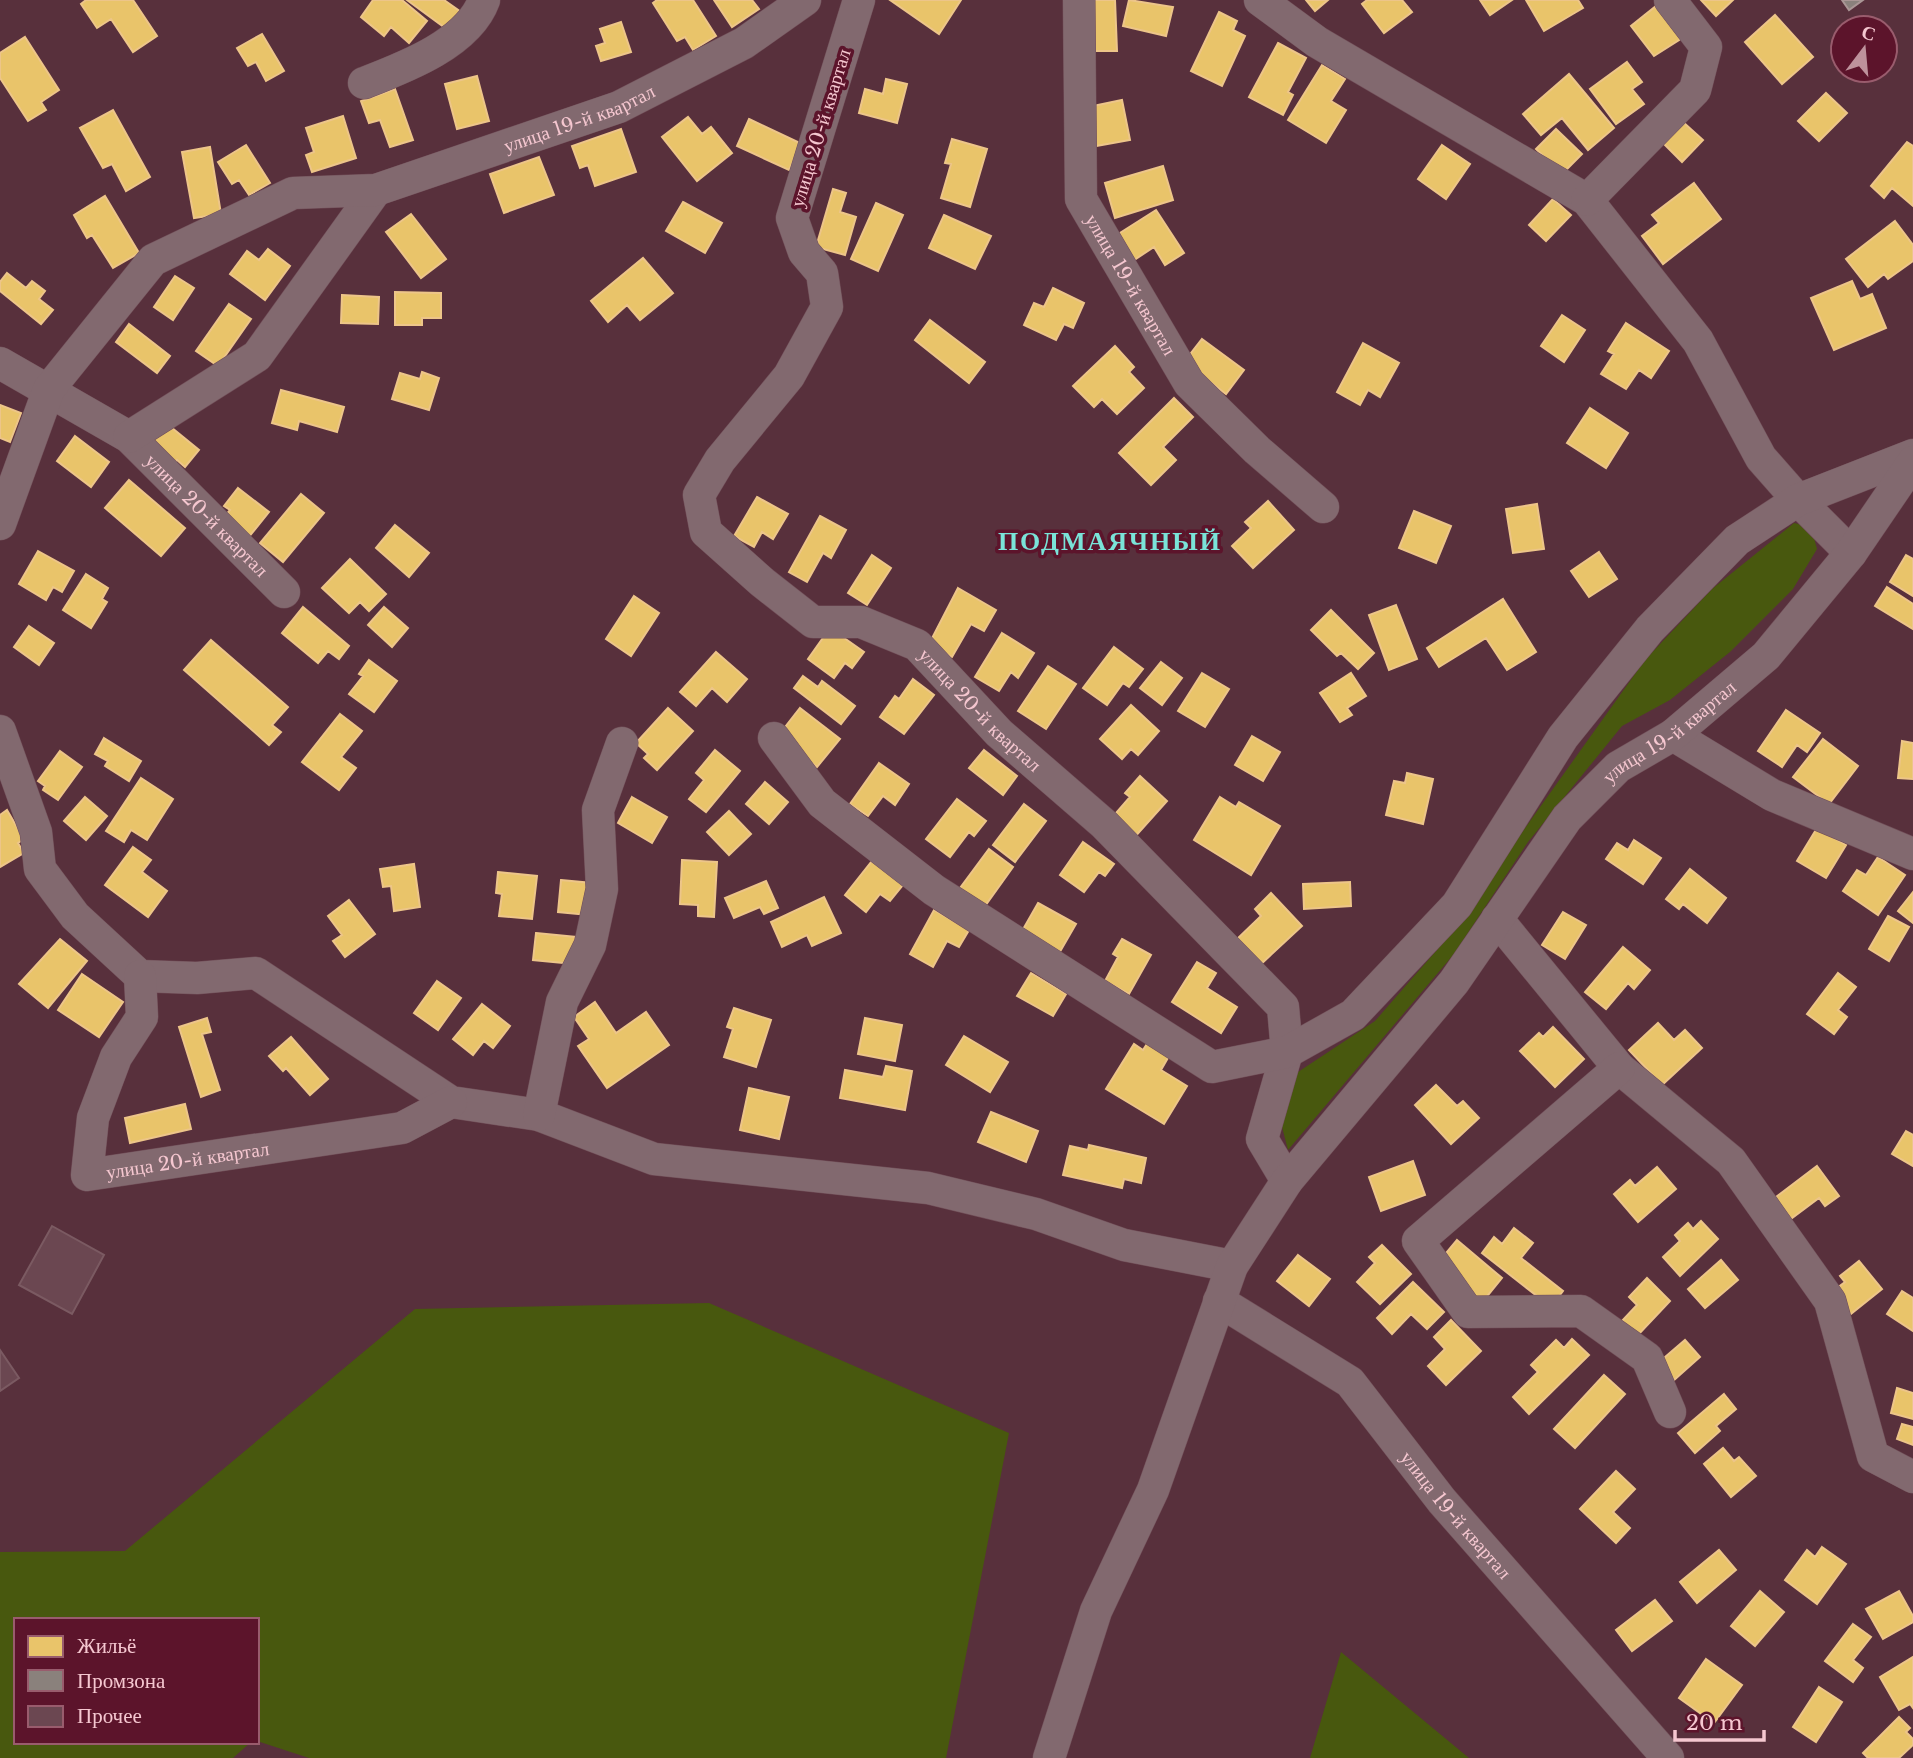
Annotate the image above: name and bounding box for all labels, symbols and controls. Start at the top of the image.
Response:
north arrow [1829,14,1899,84]
text: С [1859,20,1878,46]
street label: улица 20-й квартал [785,46,856,210]
street label: улица 19-й квартал [501,79,659,158]
street label: улица 19-й квартал [1080,210,1181,360]
street label: улица 20-й квартал [140,449,273,582]
district label: ПОДМАЯЧНЫЙ [998,525,1222,557]
street label: улица 20-й квартал [914,644,1046,777]
street label: улица 19-й квартал [1598,676,1741,788]
street label: улица 20-й квартал [105,1137,271,1184]
street label: улица 19-й квартал [1396,1447,1516,1584]
legend [14,1618,259,1744]
text: Жильё [77,1633,136,1659]
text: Промзона [77,1668,166,1694]
scale bar [1675,1698,1764,1742]
text: Прочее [77,1703,142,1729]
text: 20 m [1686,1710,1743,1736]

